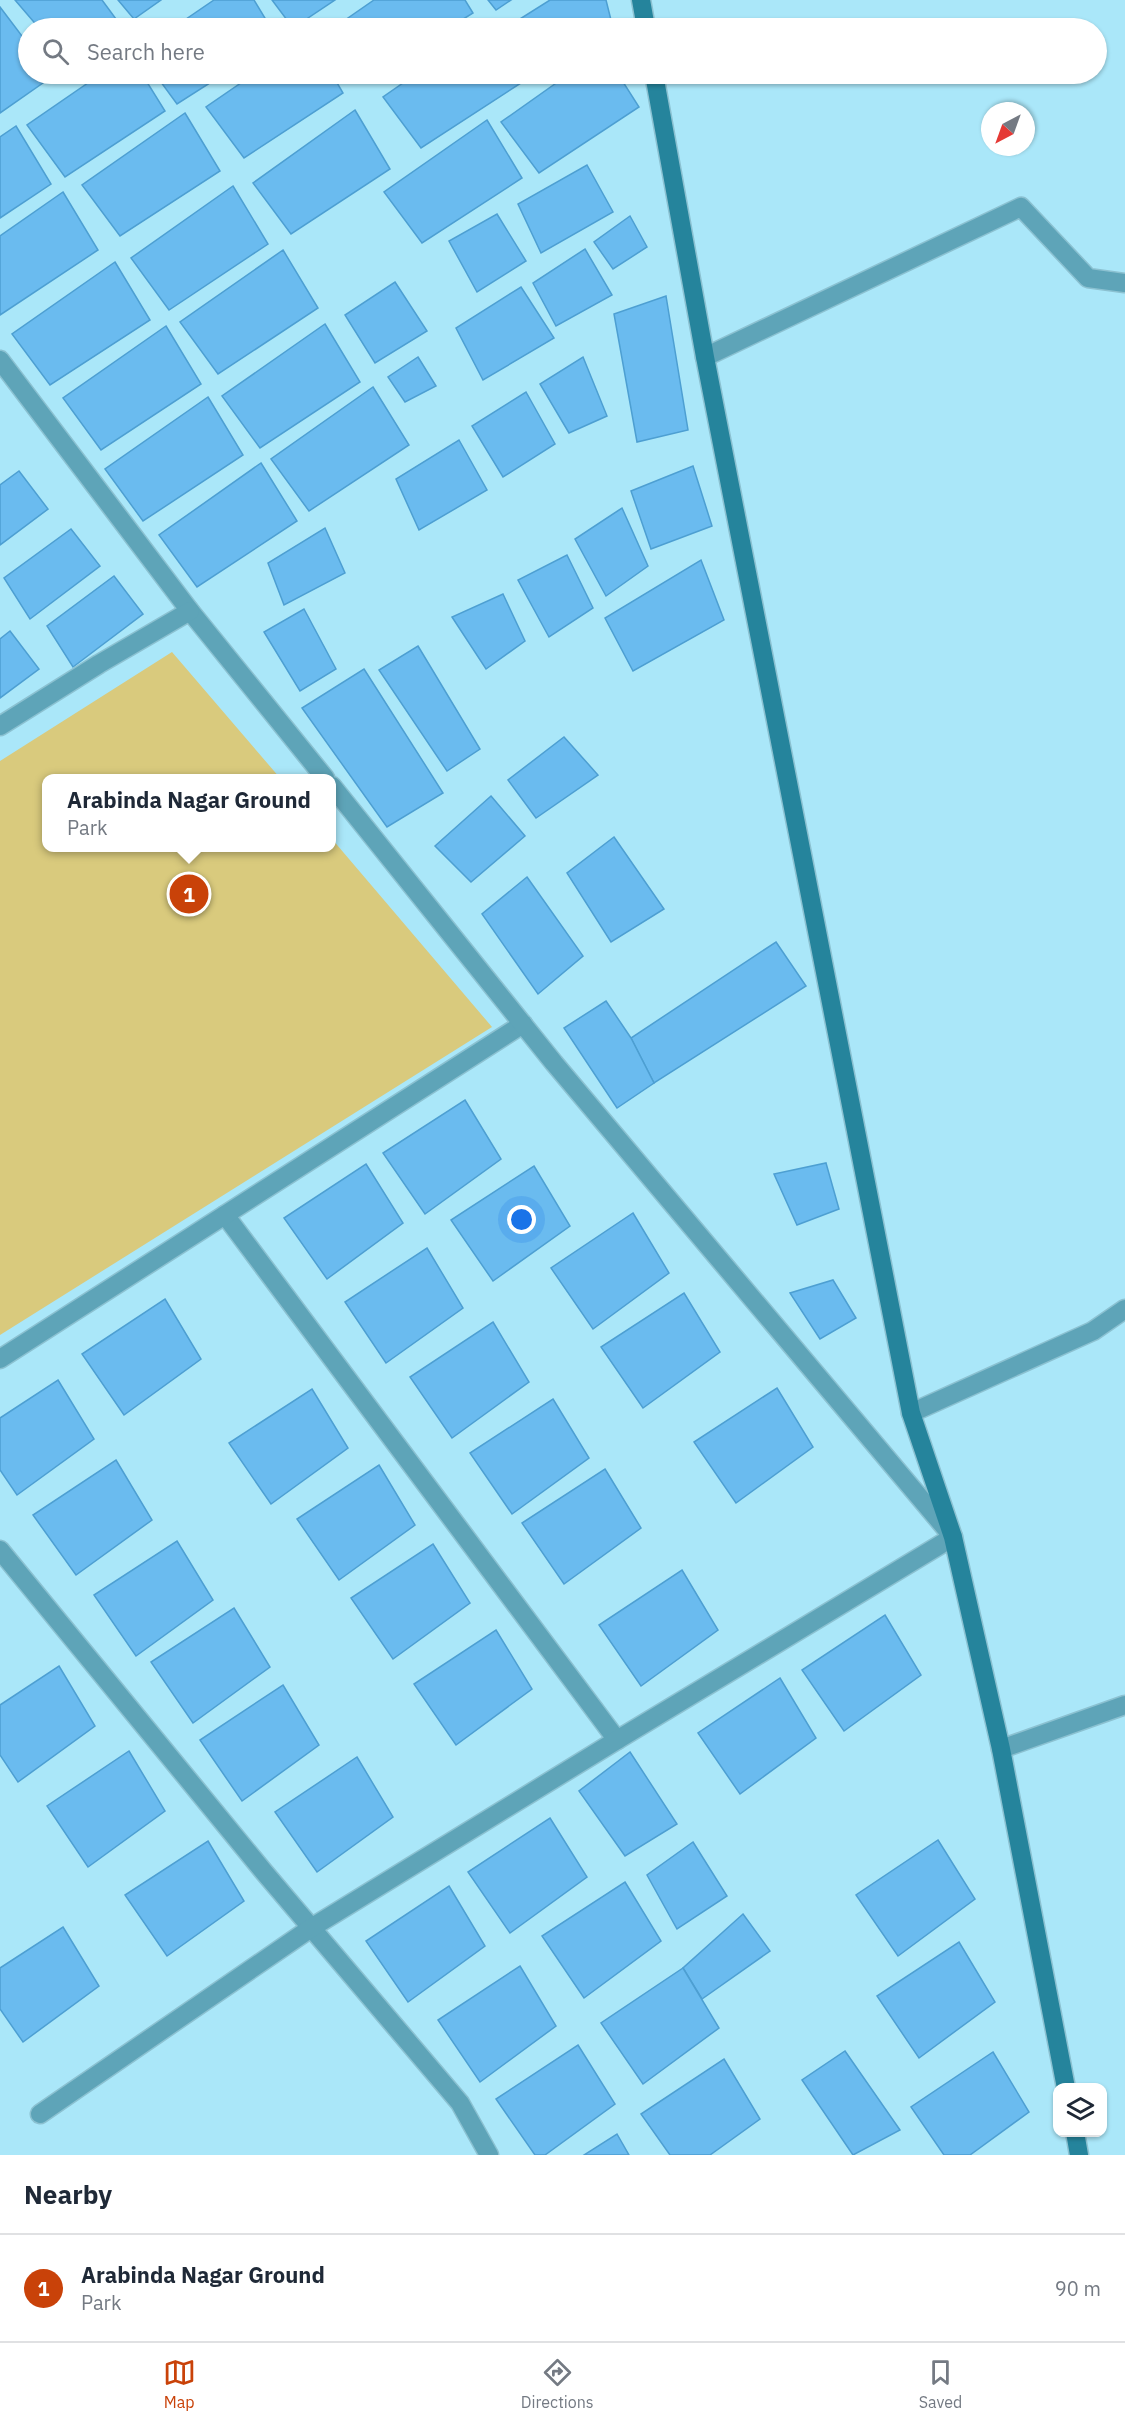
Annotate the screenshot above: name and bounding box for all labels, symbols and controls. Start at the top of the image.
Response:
search box [18,18,1107,84]
icon: search [39,35,72,68]
text: Search here [87,37,205,66]
north arrow [981,102,1035,156]
popup [42,774,336,852]
text: Arabinda Nagar Ground [67,785,311,814]
text: Park [67,814,108,841]
pin: 1 [170,872,208,916]
your location [507,1205,536,1234]
map controls [1053,2083,1107,2137]
button: layers [1053,2083,1107,2137]
text: Nearby [24,2177,112,2211]
text: Arabinda Nagar Ground [81,2260,325,2289]
text: 1 [38,2275,50,2302]
text: 90 m [1055,2275,1101,2302]
text: Park [81,2289,121,2316]
tab: Map [163,2356,196,2412]
tab: Directions [521,2356,594,2412]
tab: Saved [919,2356,962,2412]

